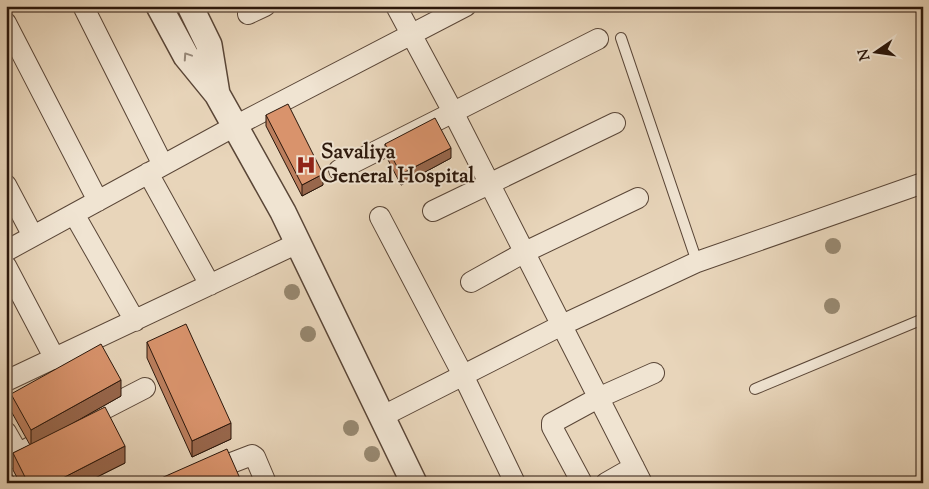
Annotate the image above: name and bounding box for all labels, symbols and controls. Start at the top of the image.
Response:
north arrow [852,28,902,78]
text: N [854,47,876,62]
one-way arrow [184,52,193,62]
place label: Savaliya General Hospital [321,138,475,192]
hospital icon: Savaliya General Hospital [295,154,317,176]

